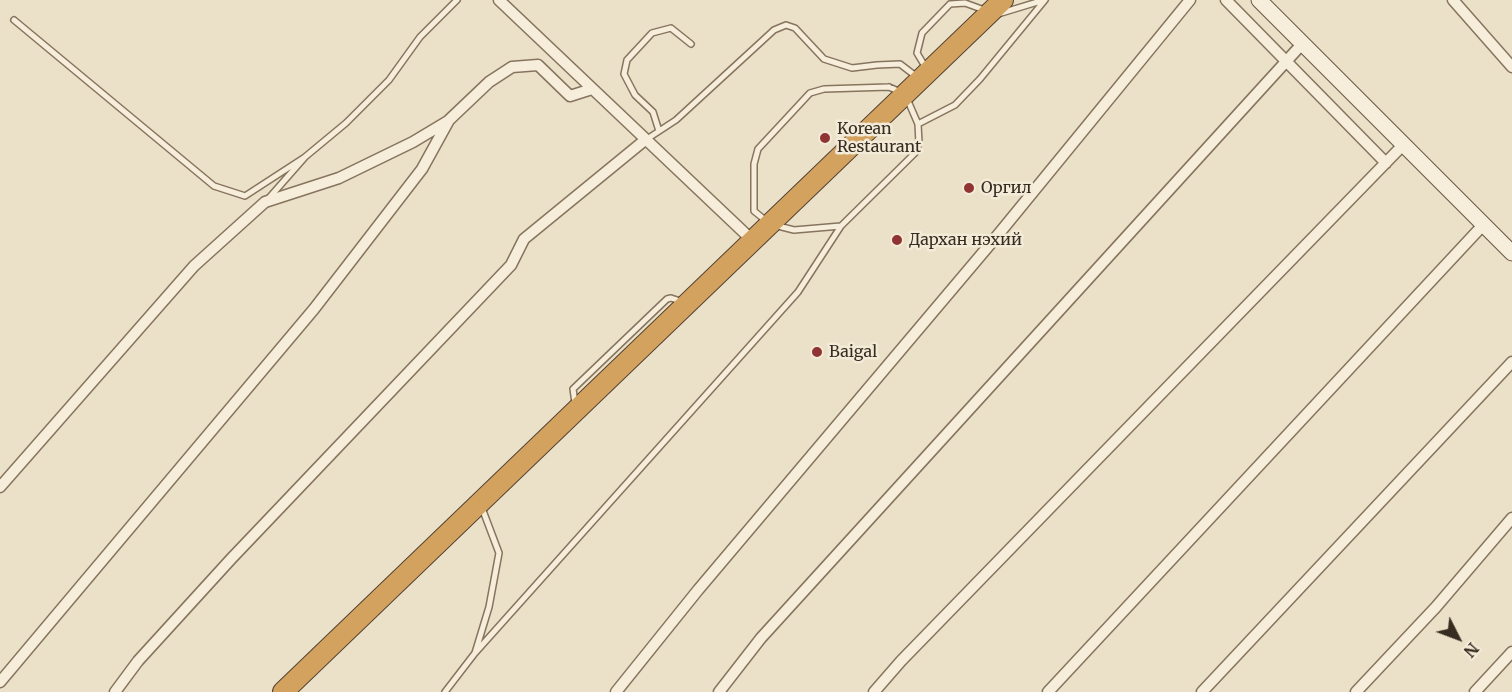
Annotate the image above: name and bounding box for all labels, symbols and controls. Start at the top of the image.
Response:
place label: Korean Restaurant [837,119,921,157]
marker: Korean Restaurant [818,131,832,145]
place label: Оргил [981,178,1031,198]
marker: Оргил [962,181,976,195]
place label: Дархан нэхий [909,230,1022,250]
marker: Дархан нэхий [890,233,904,247]
place label: Baigal [829,342,877,362]
marker: Baigal [810,345,824,359]
north arrow [1428,608,1488,668]
text: N [1460,639,1483,661]

